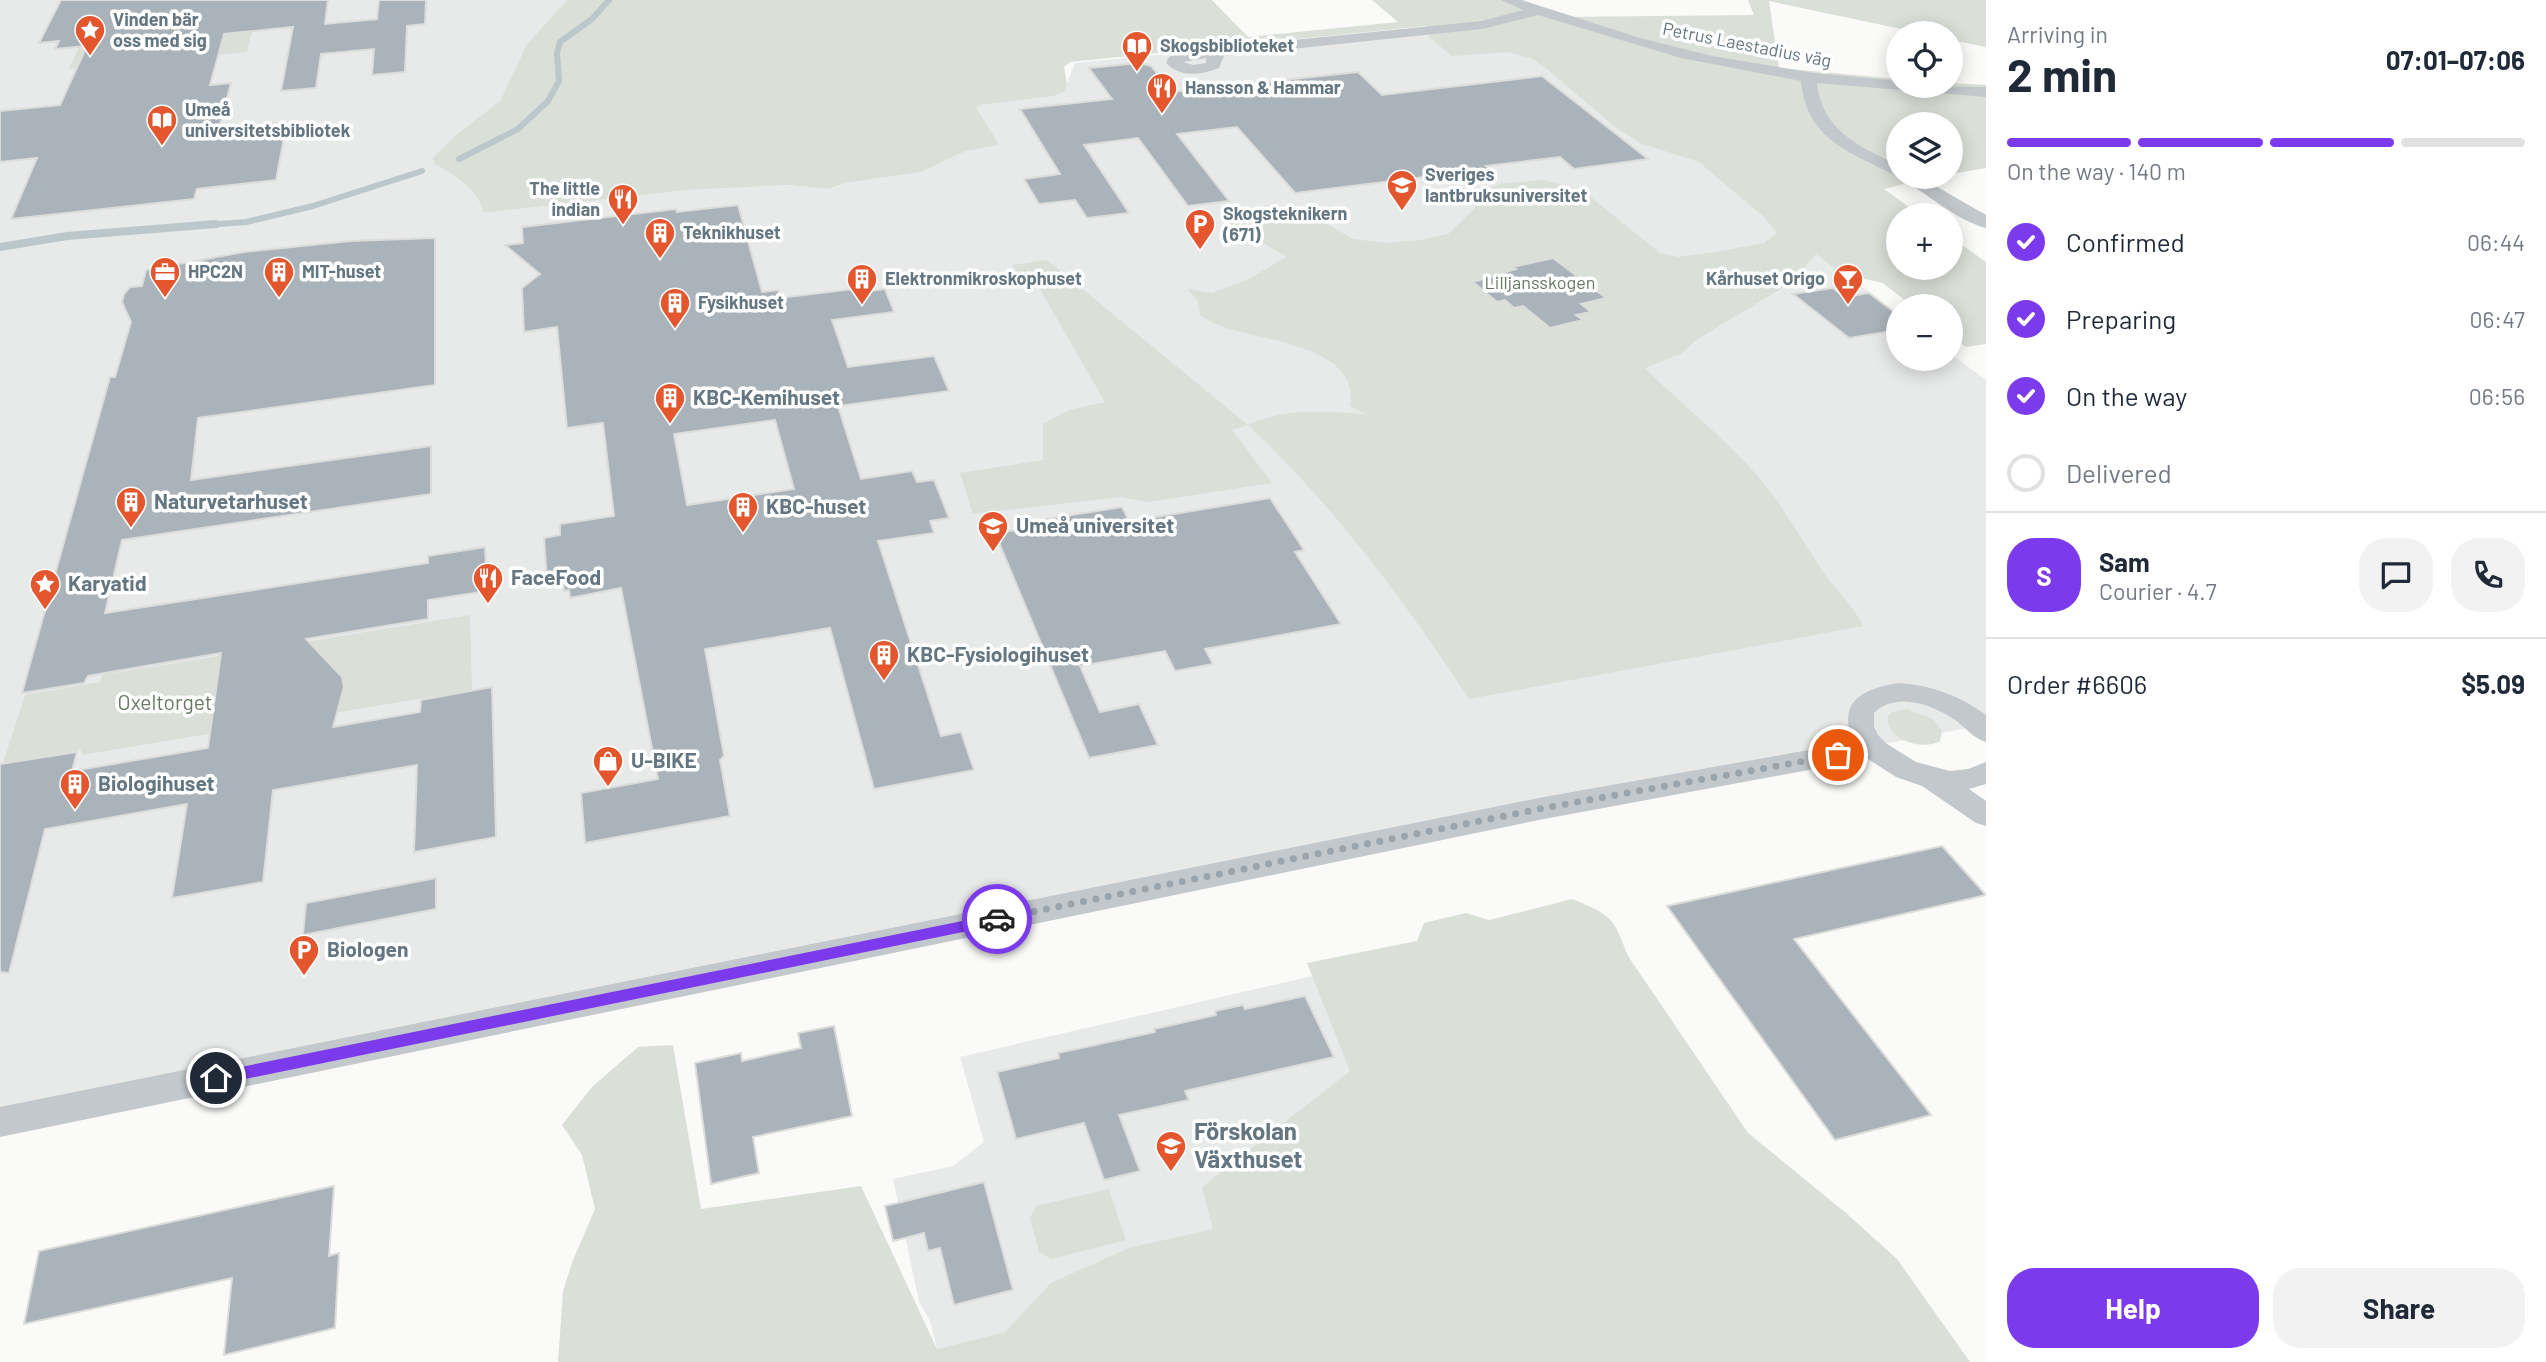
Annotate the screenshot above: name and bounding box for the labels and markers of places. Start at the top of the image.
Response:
place label: Vinden bär oss med sig [113,8,207,51]
place icon: Vinden bär oss med sig [73,13,107,57]
library icon: Skogsbiblioteket [1120,29,1154,73]
place label: Skogsbiblioteket [1160,34,1294,56]
restaurant icon: Hansson & Hammar [1145,71,1179,115]
place label: Hansson & Hammar [1185,76,1341,98]
place label: Umeå universitetsbibliotek [185,98,351,141]
library icon: Umeå universitetsbibliotek [145,103,179,147]
place label: Sveriges lantbruksuniversitet [1425,163,1587,206]
school or university icon: Sveriges lantbruksuniversitet [1385,168,1419,212]
place label: The little indian [529,177,600,220]
restaurant icon: The little indian [606,182,640,226]
place label: Skogsteknikern (671) [1222,202,1347,245]
parking icon: Skogsteknikern (671) [1183,207,1217,251]
building icon: Teknikhuset [643,216,677,260]
place label: Teknikhuset [683,221,781,243]
office icon: HPC2N [148,255,182,299]
building icon: MIT-huset [262,255,296,299]
place label: HPC2N [188,260,243,282]
place label: MIT-huset [302,260,381,282]
building icon: Elektronmikroskophuset [845,262,879,306]
bar icon: Kårhuset Origo [1831,262,1865,306]
place label: Elektronmikroskophuset [885,267,1082,289]
place label: Kårhuset Origo [1706,267,1825,289]
building icon: Fysikhuset [658,286,692,330]
place label: Fysikhuset [698,291,784,313]
building icon: KBC-Kemihuset [653,381,687,425]
place label: KBC-Kemihuset [693,384,840,409]
building icon: Naturvetarhuset [114,485,148,529]
place label: Naturvetarhuset [154,488,308,513]
building icon: KBC-huset [726,490,760,534]
place label: KBC-huset [766,493,866,518]
school or university icon: Umeå universitet [976,509,1010,553]
place label: Umeå universitet [1016,512,1174,537]
restaurant icon: FaceFood [471,561,505,605]
place label: FaceFood [511,564,601,589]
place icon: Karyatid [28,567,62,611]
place label: Karyatid [68,570,147,595]
building icon: KBC-Fysiologihuset [867,638,901,682]
place label: KBC-Fysiologihuset [907,641,1089,666]
pin [1808,725,1868,785]
shop icon: U-BIKE [591,744,625,788]
place label: U-BIKE [631,747,697,772]
building icon: Biologihuset [58,767,92,811]
place label: Biologihuset [98,770,215,795]
parking icon: Biologen [287,933,321,977]
place label: Biologen [327,936,409,961]
pin [186,1048,246,1108]
place label: Förskolan Växthuset [1194,1116,1302,1173]
school or university icon: Förskolan Växthuset [1154,1129,1188,1173]

